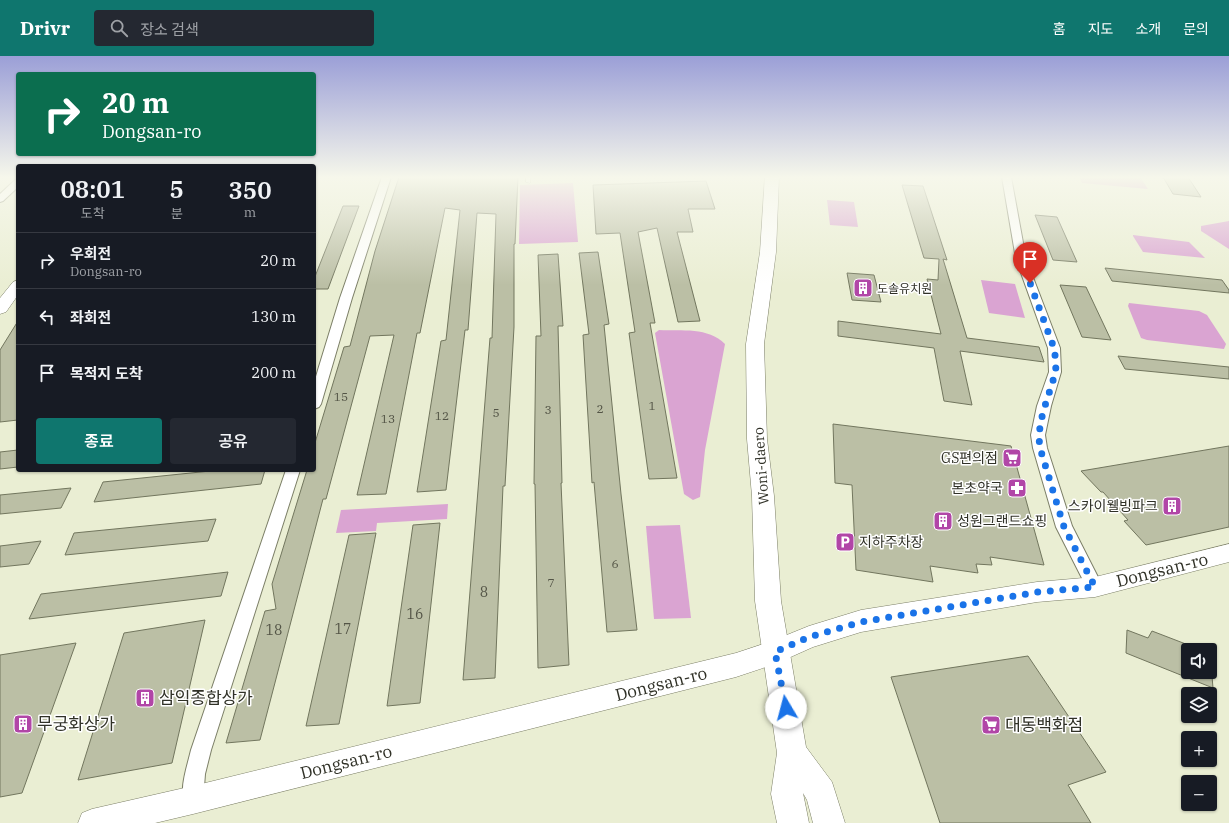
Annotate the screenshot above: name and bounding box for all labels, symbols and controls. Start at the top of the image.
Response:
search box [94,10,374,46]
text: Drivr [20,16,70,40]
icon: search [108,17,130,39]
text: 장소 검색 [140,20,199,39]
text: 홈 [1053,20,1066,38]
text: 지도 [1088,20,1113,38]
text: 소개 [1135,20,1161,38]
text: 문의 [1183,20,1209,38]
text: 20 m [102,84,169,121]
icon: right [36,88,88,140]
text: Dongsan-ro [102,120,201,143]
text: 08:01 [60,173,125,205]
text: 5 [170,173,184,205]
text: 350 [228,174,272,206]
text: m [244,204,256,221]
text: 도착 [81,205,105,222]
text: 분 [171,205,183,222]
pin [1013,242,1047,283]
text: 우회전 [70,244,111,263]
icon: arrive [1019,248,1041,270]
icon: right [36,250,58,272]
text: 20 m [260,251,296,270]
text: Dongsan-ro [70,263,142,280]
building icon: 도솔유치원 [852,277,874,299]
place label: 도솔유치원 [877,281,932,296]
icon: left [36,306,58,328]
text: 130 m [251,307,296,326]
text: 좌회전 [70,308,111,327]
icon: arrive [36,362,58,384]
text: 200 m [251,363,296,382]
text: 목적지 도착 [70,364,142,383]
house number: 15 [334,389,348,404]
house number: 1 [648,398,656,413]
house number: 2 [596,401,604,416]
house number: 3 [544,402,552,417]
house number: 5 [492,405,500,420]
house number: 12 [435,408,449,423]
house number: 13 [381,411,395,426]
button: 종료 [36,418,162,464]
button: 공유 [170,418,296,464]
street label: Woni-daero [749,427,773,505]
supermarket icon: GS편의점 [1001,447,1023,469]
place label: GS편의점 [941,449,998,467]
pharmacy icon: 본초약국 [1006,477,1028,499]
place label: 본초약국 [951,479,1003,497]
building icon: 스카이웰빙파크 [1161,495,1183,517]
place label: 스카이웰빙파크 [1068,497,1158,515]
building icon: 성원그랜드쇼핑 [932,510,954,532]
place label: 성원그랜드쇼핑 [957,512,1047,530]
parking icon: 지하주차장 [834,531,856,553]
place label: 지하주차장 [859,533,924,551]
street label: Dongsan-ro [1114,548,1210,592]
house number: 6 [611,556,619,571]
house number: 7 [547,575,555,590]
house number: 8 [480,583,488,601]
house number: 16 [407,605,423,623]
house number: 17 [335,620,351,638]
house number: 18 [266,621,282,639]
map controls [1181,643,1217,811]
button: sound [1181,643,1217,679]
street label: Dongsan-ro [613,662,709,706]
building icon: 삼익종합상가 [134,687,156,709]
place label: 삼익종합상가 [159,687,253,709]
position arrow [765,687,807,729]
button: layers [1181,687,1217,723]
building icon: 무궁화상가 [12,713,34,735]
place label: 무궁화상가 [37,713,116,735]
supermarket icon: 대동백화점 [980,714,1002,736]
place label: 대동백화점 [1005,714,1083,736]
button: + [1181,731,1217,767]
street label: Dongsan-ro [298,740,394,784]
button: − [1181,775,1217,811]

